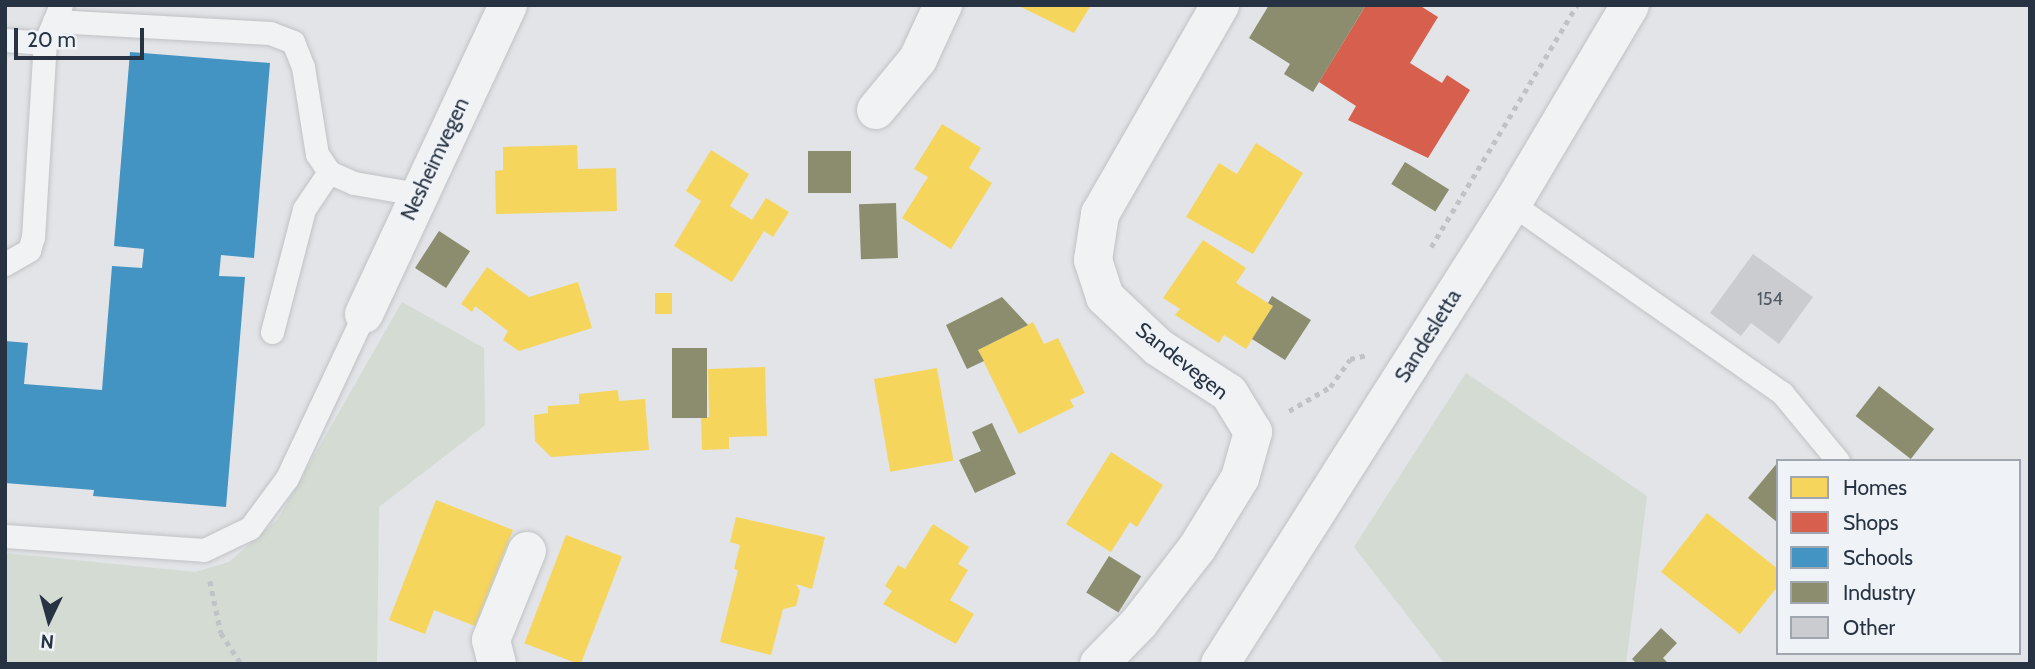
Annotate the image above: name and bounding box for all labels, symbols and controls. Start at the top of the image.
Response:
scale bar [18,14,147,58]
text: 20 m [27,27,76,52]
street label: Nesheimvegen [396,94,474,224]
street label: Sandesletta [1389,285,1467,387]
house number: 154 [1757,288,1783,310]
street label: Sandevegen [1131,317,1233,405]
legend [1776,459,2021,655]
text: Homes [1843,475,1907,500]
text: Shops [1843,510,1898,535]
text: Schools [1843,545,1913,570]
text: Industry [1843,580,1916,605]
north arrow [14,585,84,655]
text: Other [1843,615,1895,640]
text: N [39,629,55,653]

